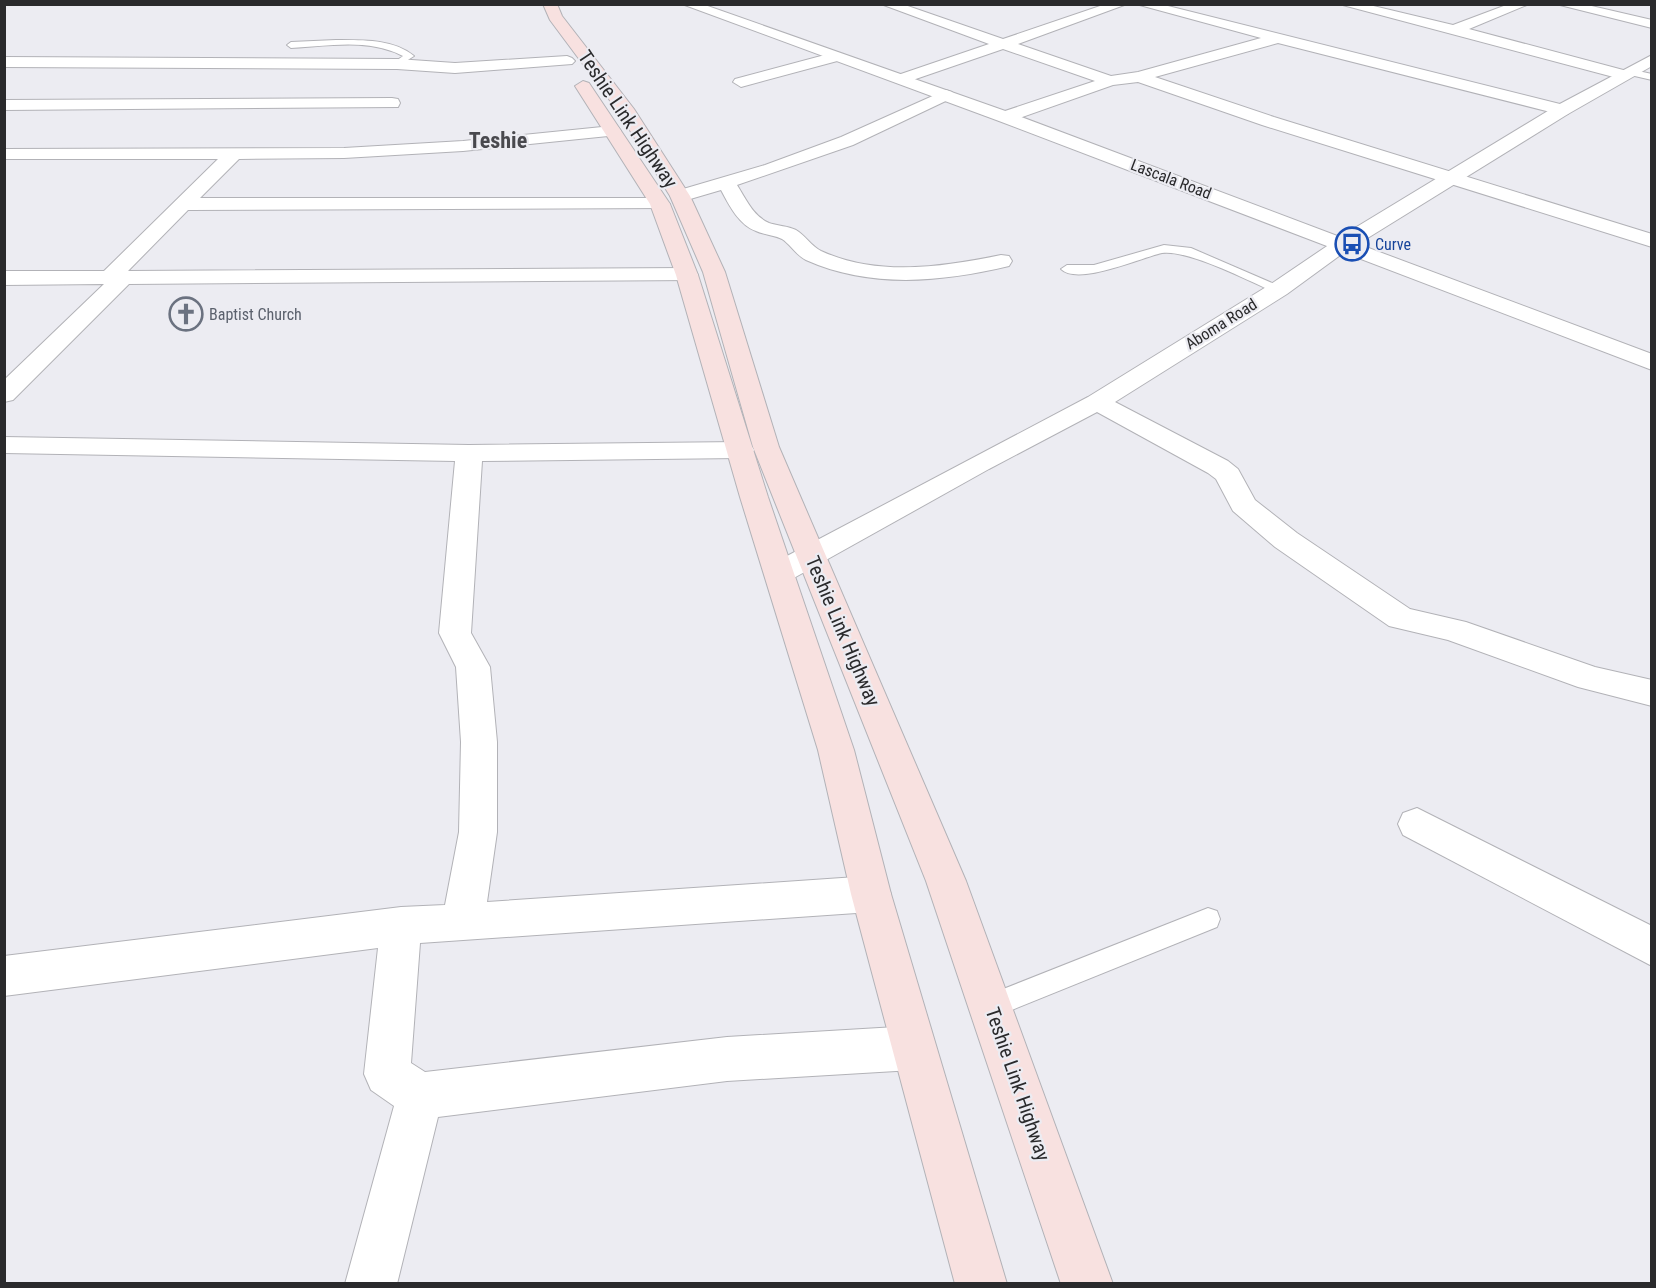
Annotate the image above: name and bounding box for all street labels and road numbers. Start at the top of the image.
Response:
street label: Teshie Link Highway [573,46,683,192]
street label: Lascala Road [1128,155,1214,203]
street label: Aboma Road [1182,295,1260,353]
street label: Teshie Link Highway [801,552,885,710]
street label: Teshie Link Highway [980,1004,1056,1164]

